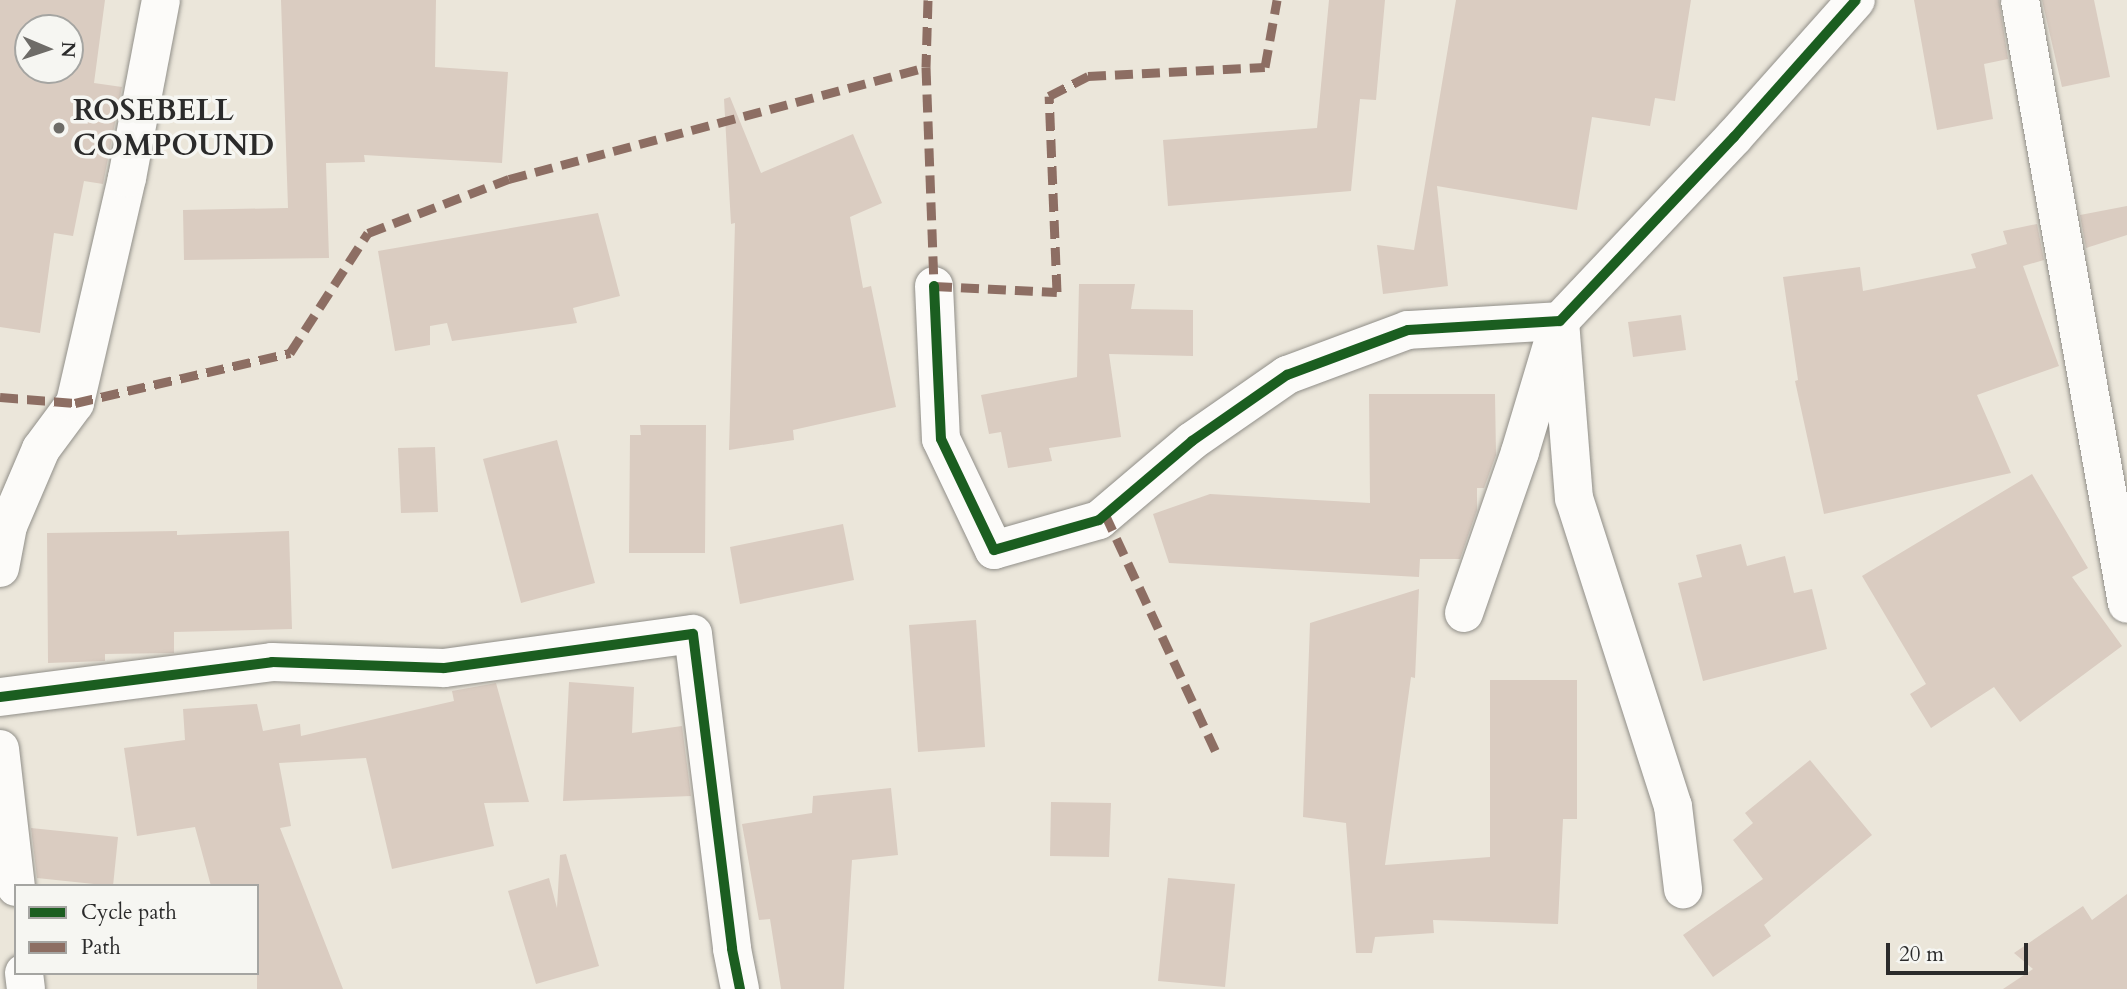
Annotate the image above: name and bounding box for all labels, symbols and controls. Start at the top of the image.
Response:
north arrow [14,14,84,84]
text: N [55,41,81,58]
place label: ROSEBELL COMPOUND [73,93,274,164]
marker: ROSEBELL COMPOUND [51,120,67,136]
legend [14,884,259,975]
text: Cycle path [81,898,177,927]
scale bar [1889,930,2031,974]
text: Path [81,933,121,962]
text: 20 m [1899,940,1944,969]

